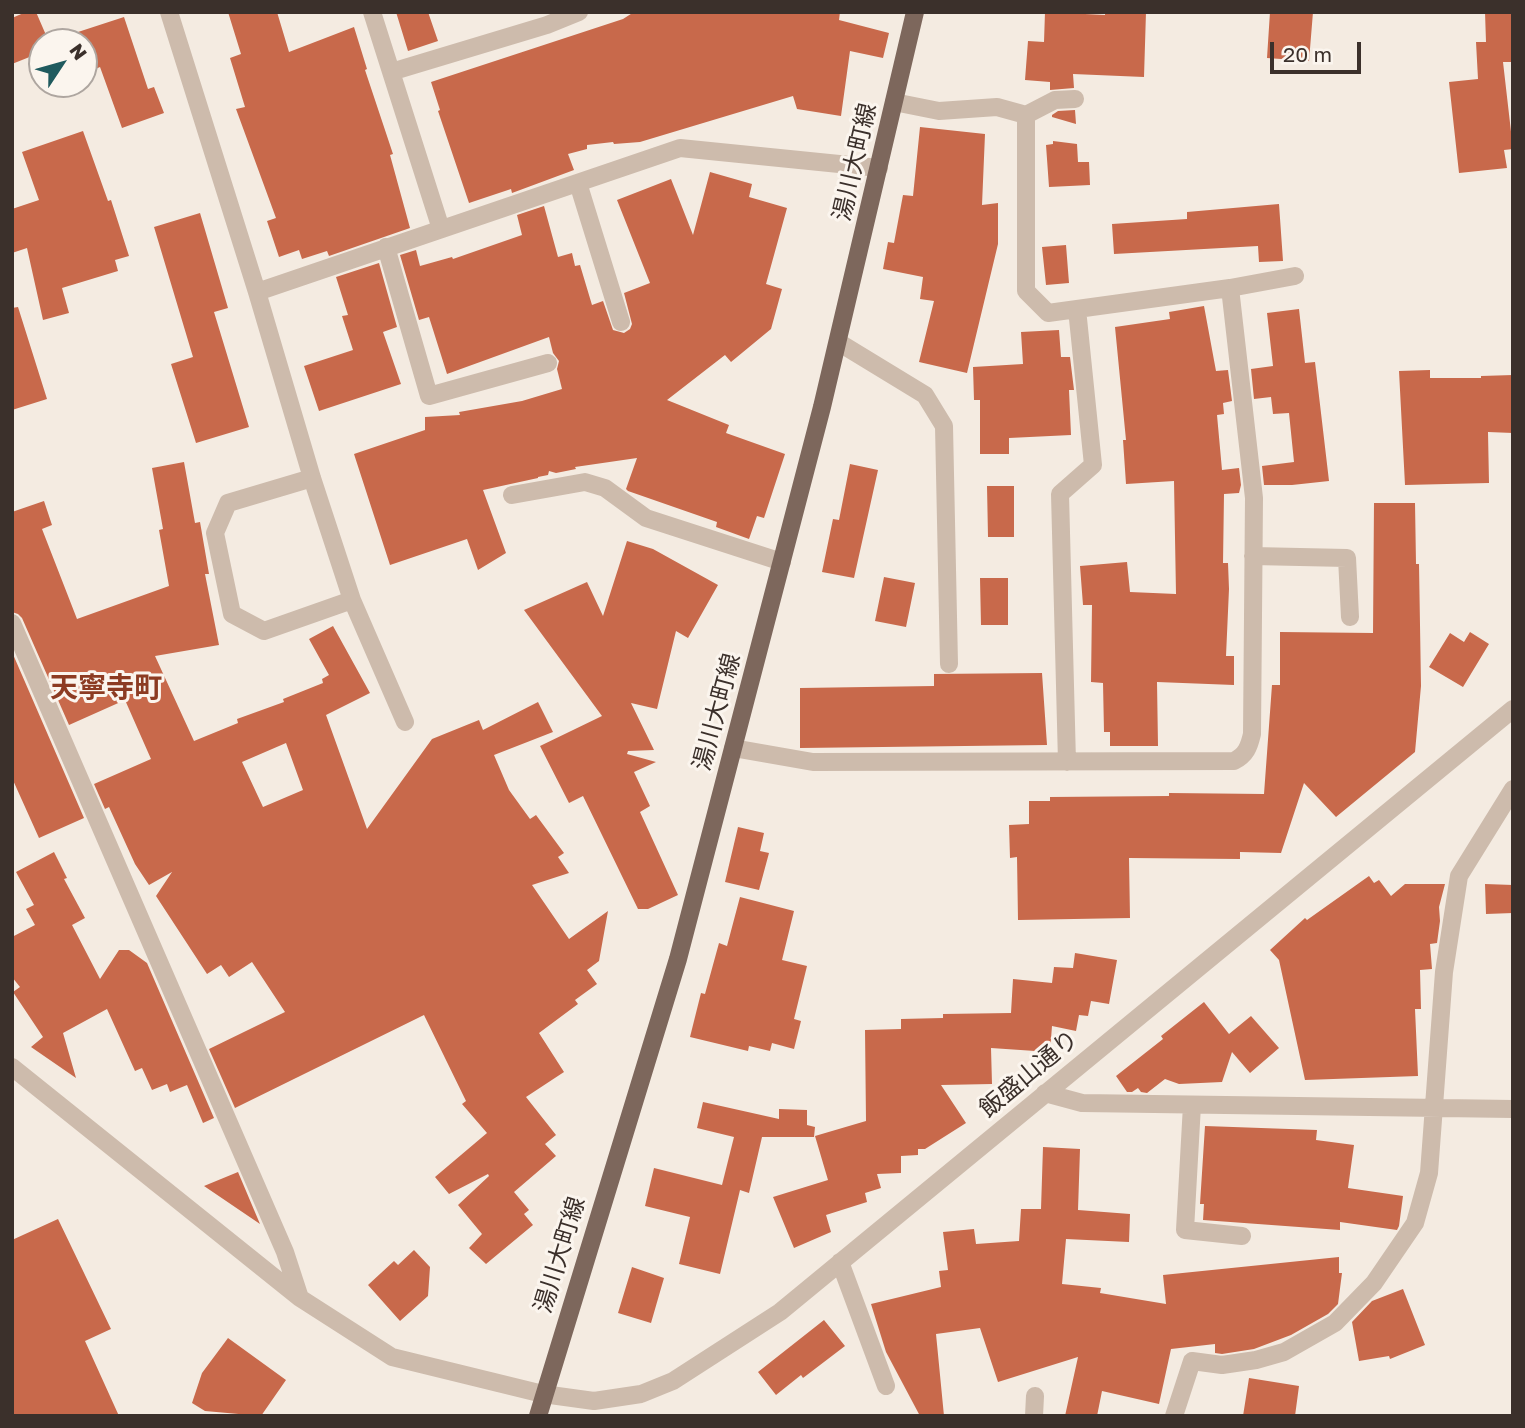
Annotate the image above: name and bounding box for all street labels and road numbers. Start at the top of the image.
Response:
street label: 湯川大町線 [827,100,883,224]
street label: 湯川大町線 [688,650,746,774]
street label: 飯盛山通り [974,1024,1084,1124]
street label: 湯川大町線 [529,1193,591,1317]

